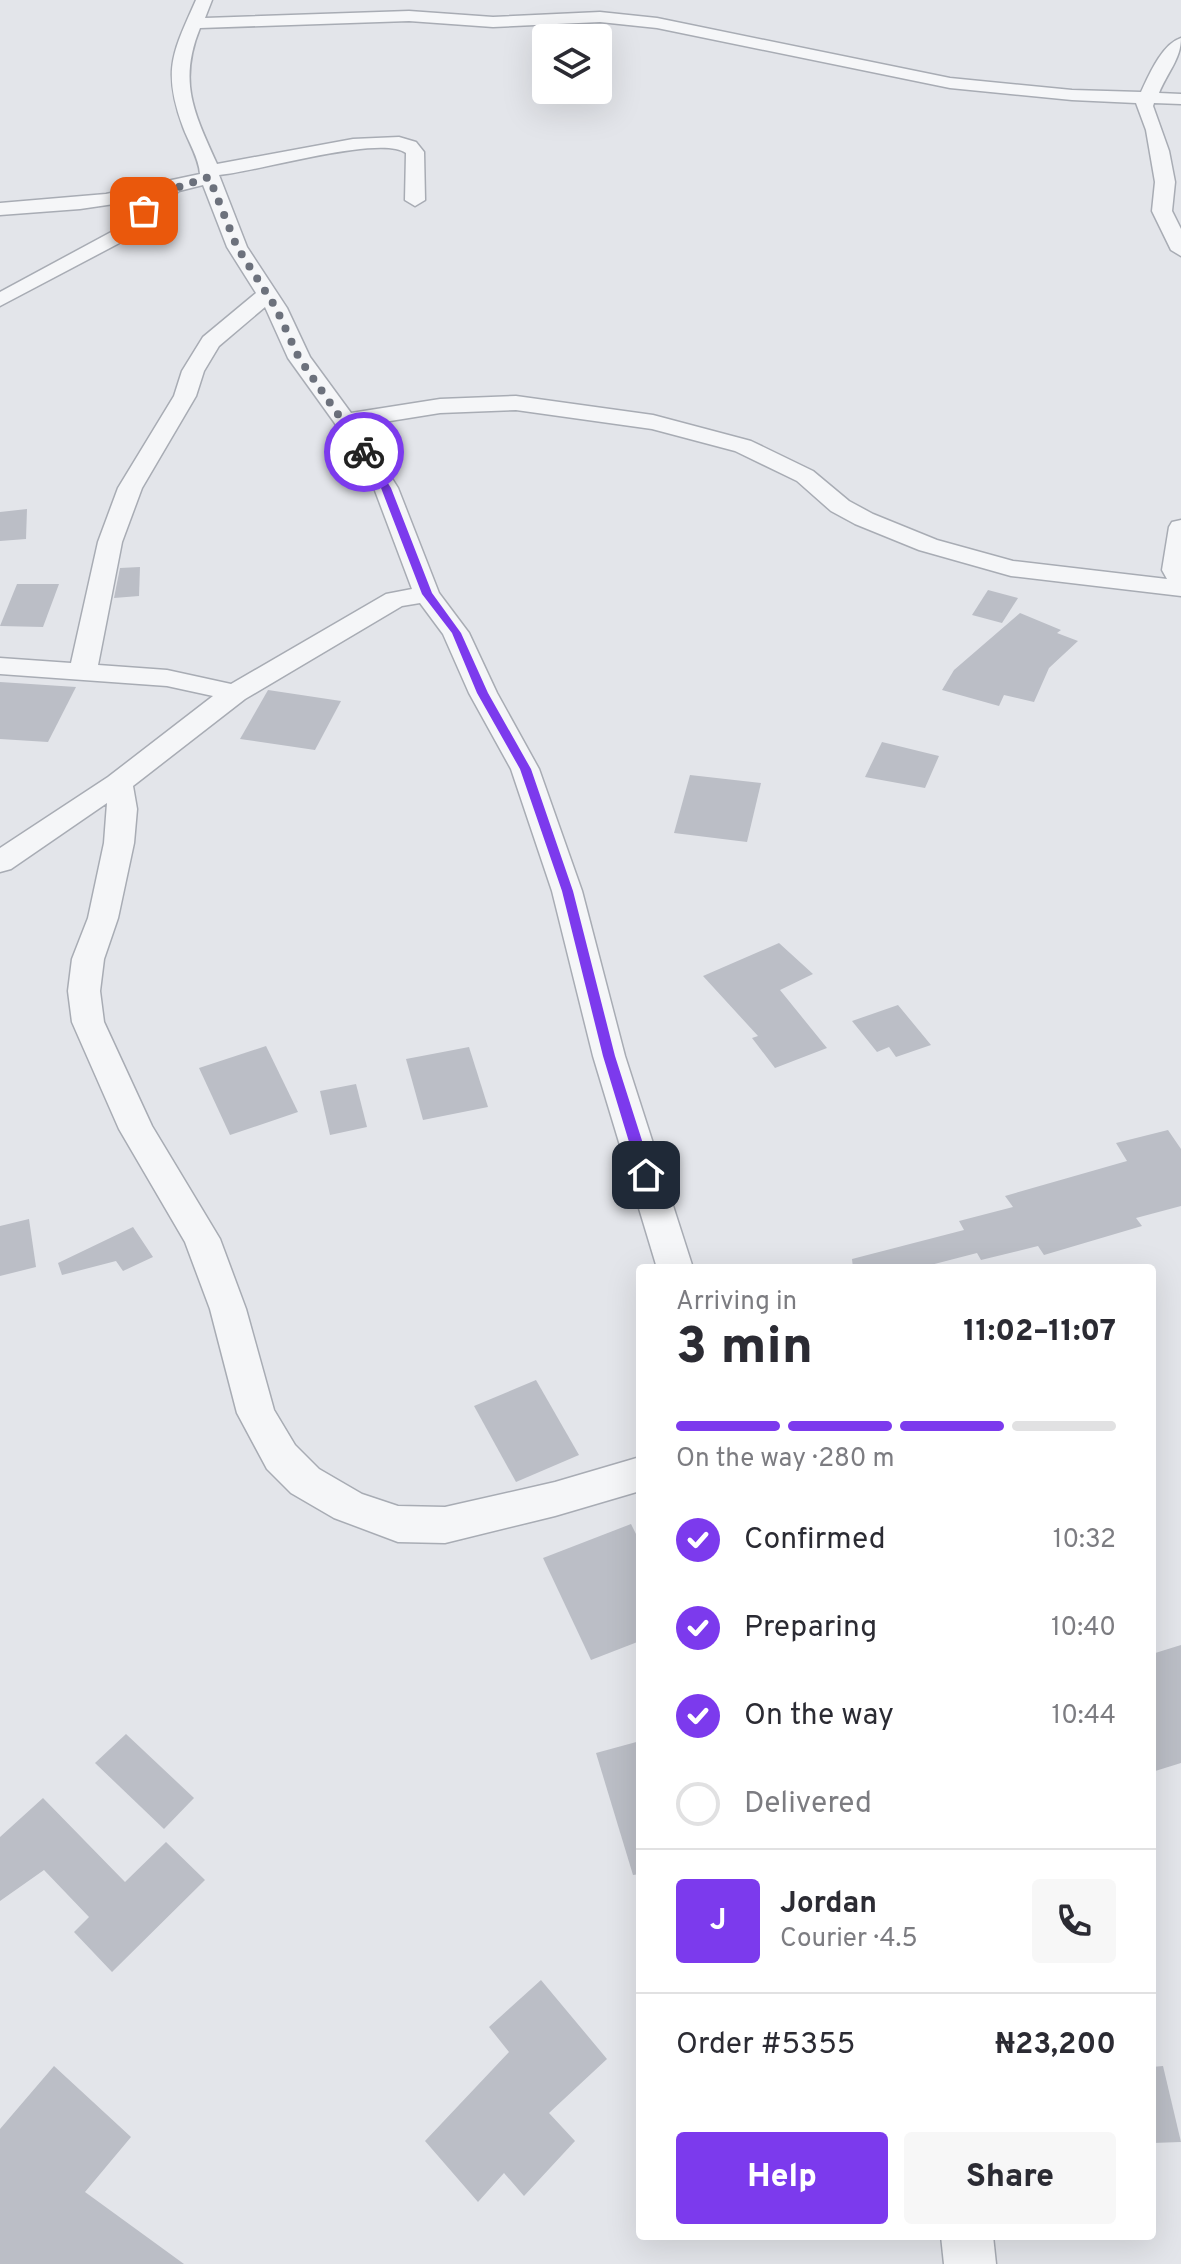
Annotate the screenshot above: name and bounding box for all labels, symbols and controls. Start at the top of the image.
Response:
map controls [532,24,612,104]
button: layers [532,24,612,104]
pin [110,177,178,245]
icon: bag [122,189,166,233]
courier [324,412,404,492]
icon: bike [342,430,386,474]
pin [612,1141,680,1209]
icon: home [624,1153,668,1197]
text: Arriving in [676,1286,797,1319]
text: 11:02–11:07 [963,1314,1116,1351]
text: 3 min [676,1316,813,1382]
text: On the way · 280 m [676,1443,895,1476]
icon: check [676,1518,720,1562]
text: Confirmed [744,1522,886,1559]
text: 10:32 [1053,1524,1116,1557]
icon: check [676,1606,720,1650]
text: Preparing [744,1610,877,1647]
text: 10:40 [1051,1612,1116,1645]
icon: check [676,1694,720,1738]
text: On the way [744,1698,894,1735]
text: 10:44 [1051,1700,1116,1733]
text: Delivered [744,1786,872,1823]
button: phone [1032,1879,1116,1963]
text: Jordan [780,1886,877,1923]
text: J [710,1903,726,1940]
text: Courier · 4.5 [780,1923,918,1956]
text: Order #5355 [676,2027,855,2064]
text: ₦23,200 [995,2027,1116,2064]
button: Help [676,2132,888,2224]
button: Share [904,2132,1116,2224]

